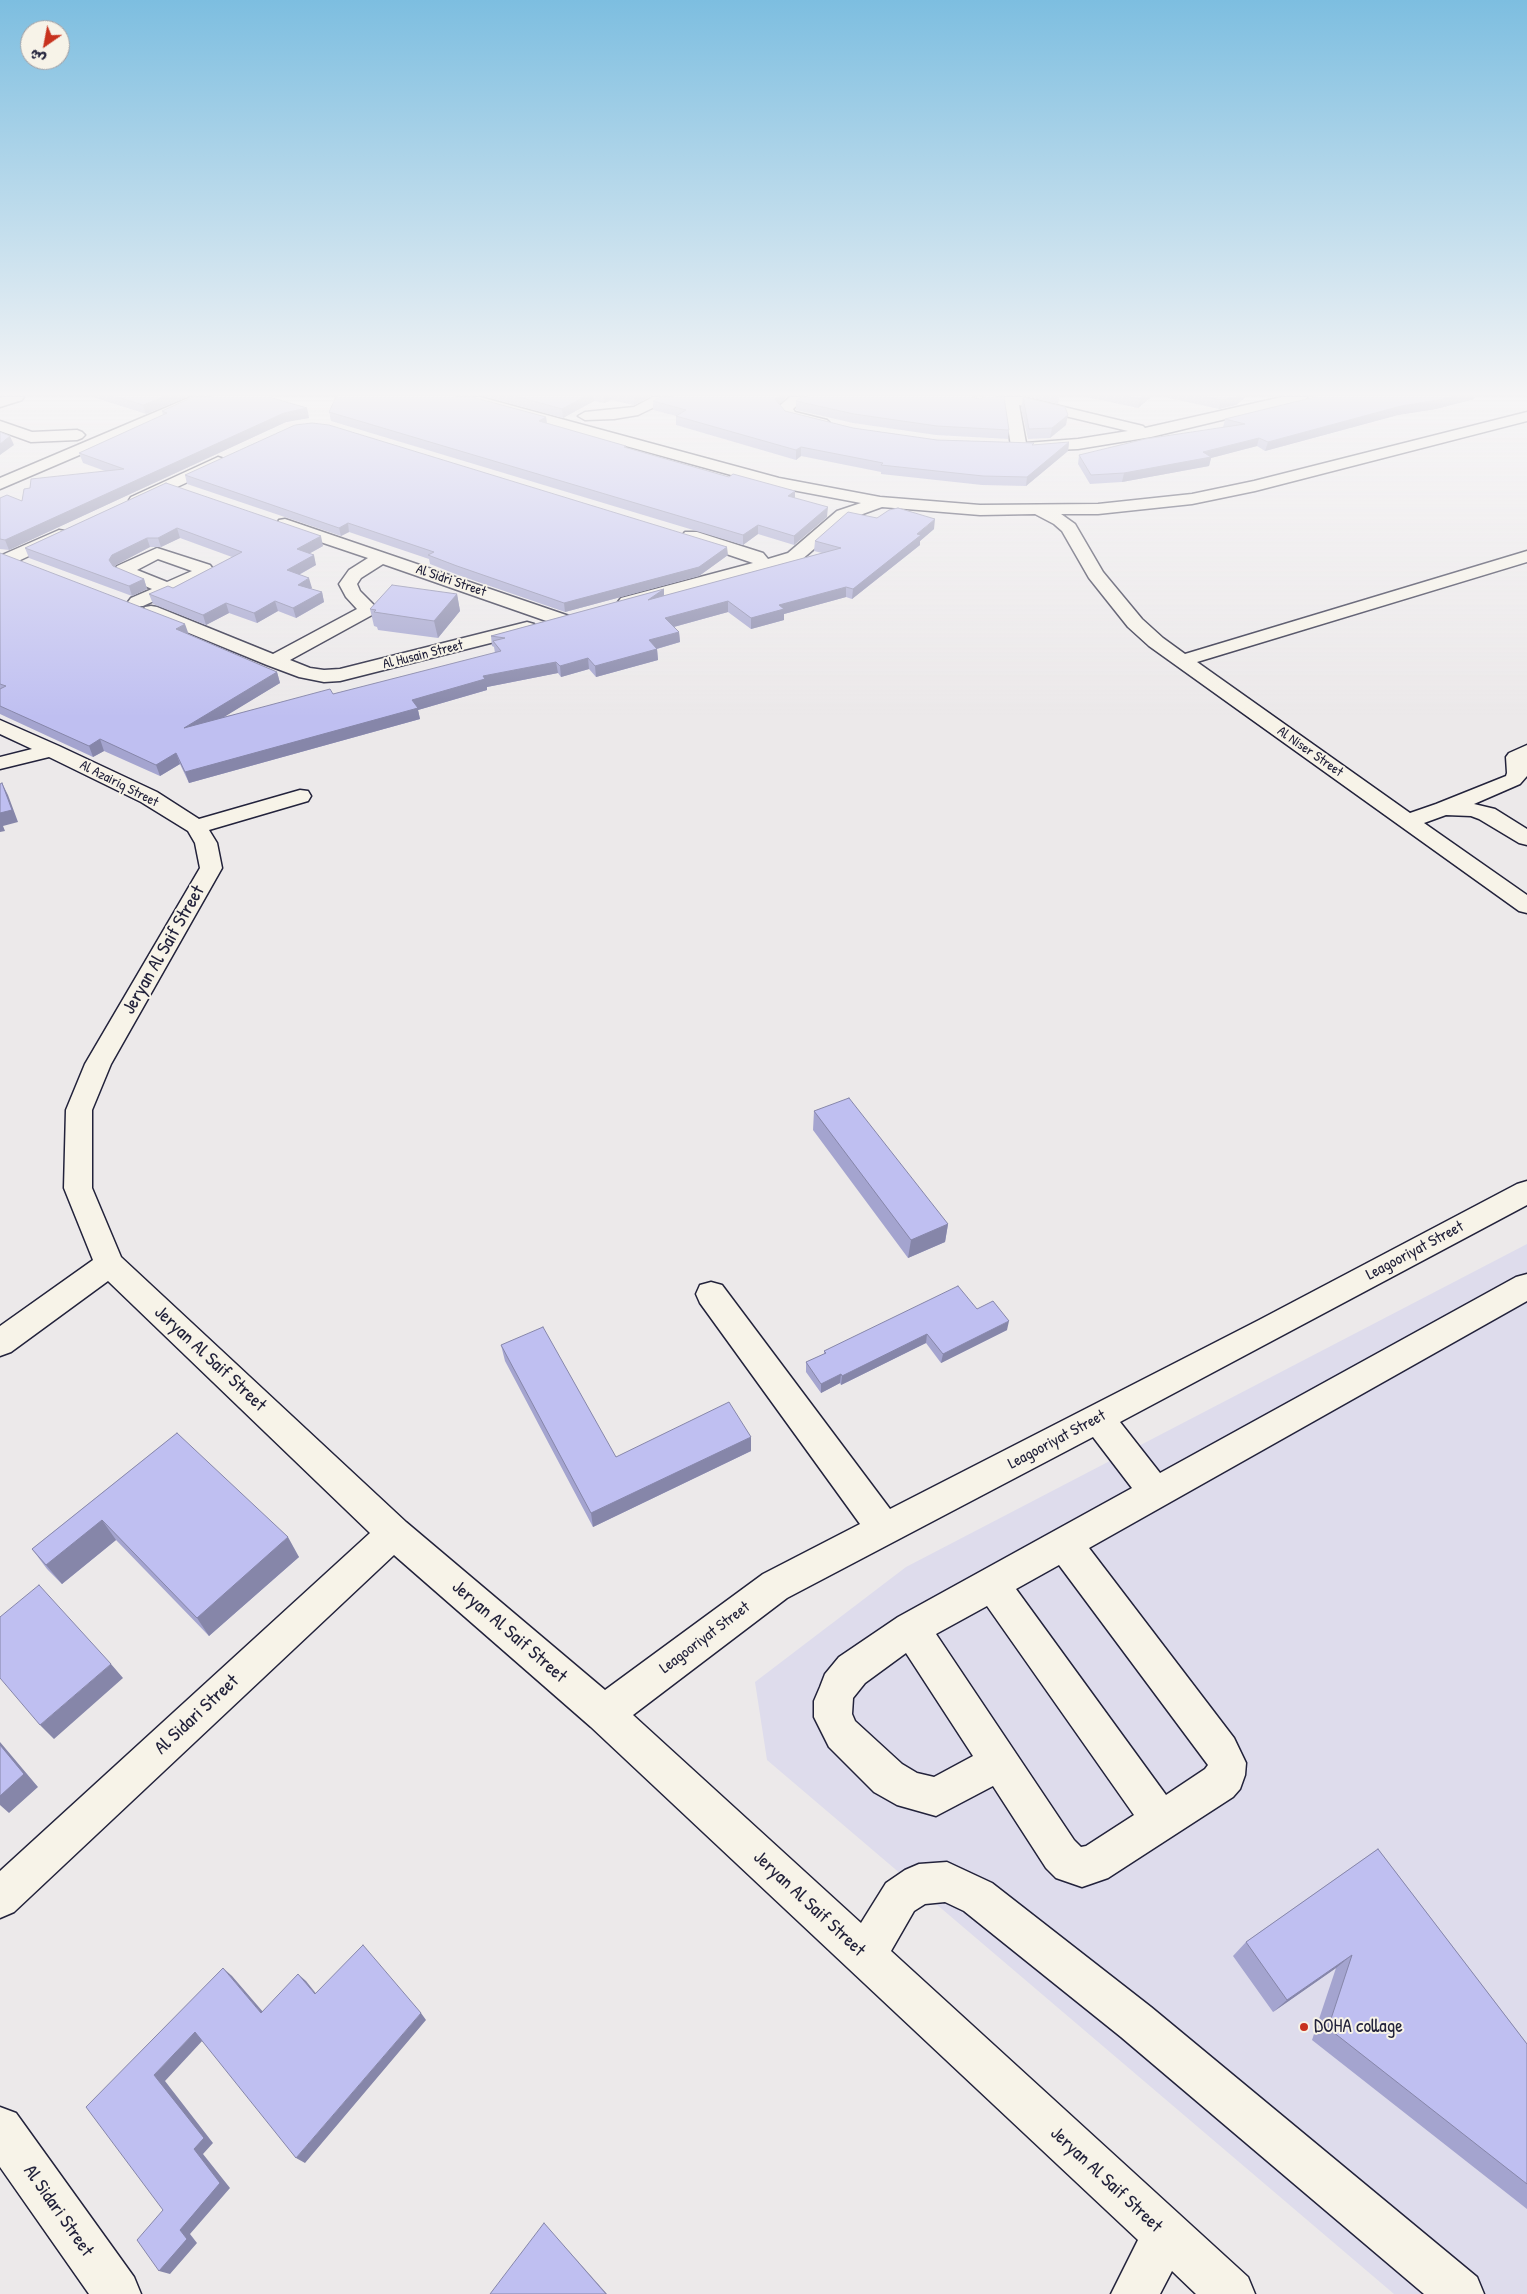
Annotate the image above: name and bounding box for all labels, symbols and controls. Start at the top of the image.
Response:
north arrow [20,20,70,70]
text: ش [25,45,49,69]
street label: Al Sidri Street [414,561,488,601]
street label: Al Husain Street [381,637,465,673]
street label: Al Niser Street [1274,723,1346,781]
street label: Al Azairiq Street [77,757,161,811]
street label: Jeryan Al Saif Street [118,882,210,1018]
street label: Leagooriyat Street [1363,1217,1467,1285]
street label: Jeryan Al Saif Street [149,1301,271,1417]
street label: Leagooriyat Street [1005,1406,1109,1474]
street label: Jeryan Al Saif Street [447,1576,571,1688]
street label: Leagooriyat Street [656,1598,754,1678]
street label: Al Sidari Street [150,1670,244,1760]
street label: Jeryan Al Saif Street [748,1846,870,1962]
place label: DOHA collage [1314,2016,1403,2038]
marker: DOHA collage [1298,2021,1310,2033]
street label: Jeryan Al Saif Street [1045,2122,1167,2238]
street label: Al Sidari Street [18,2161,98,2261]

